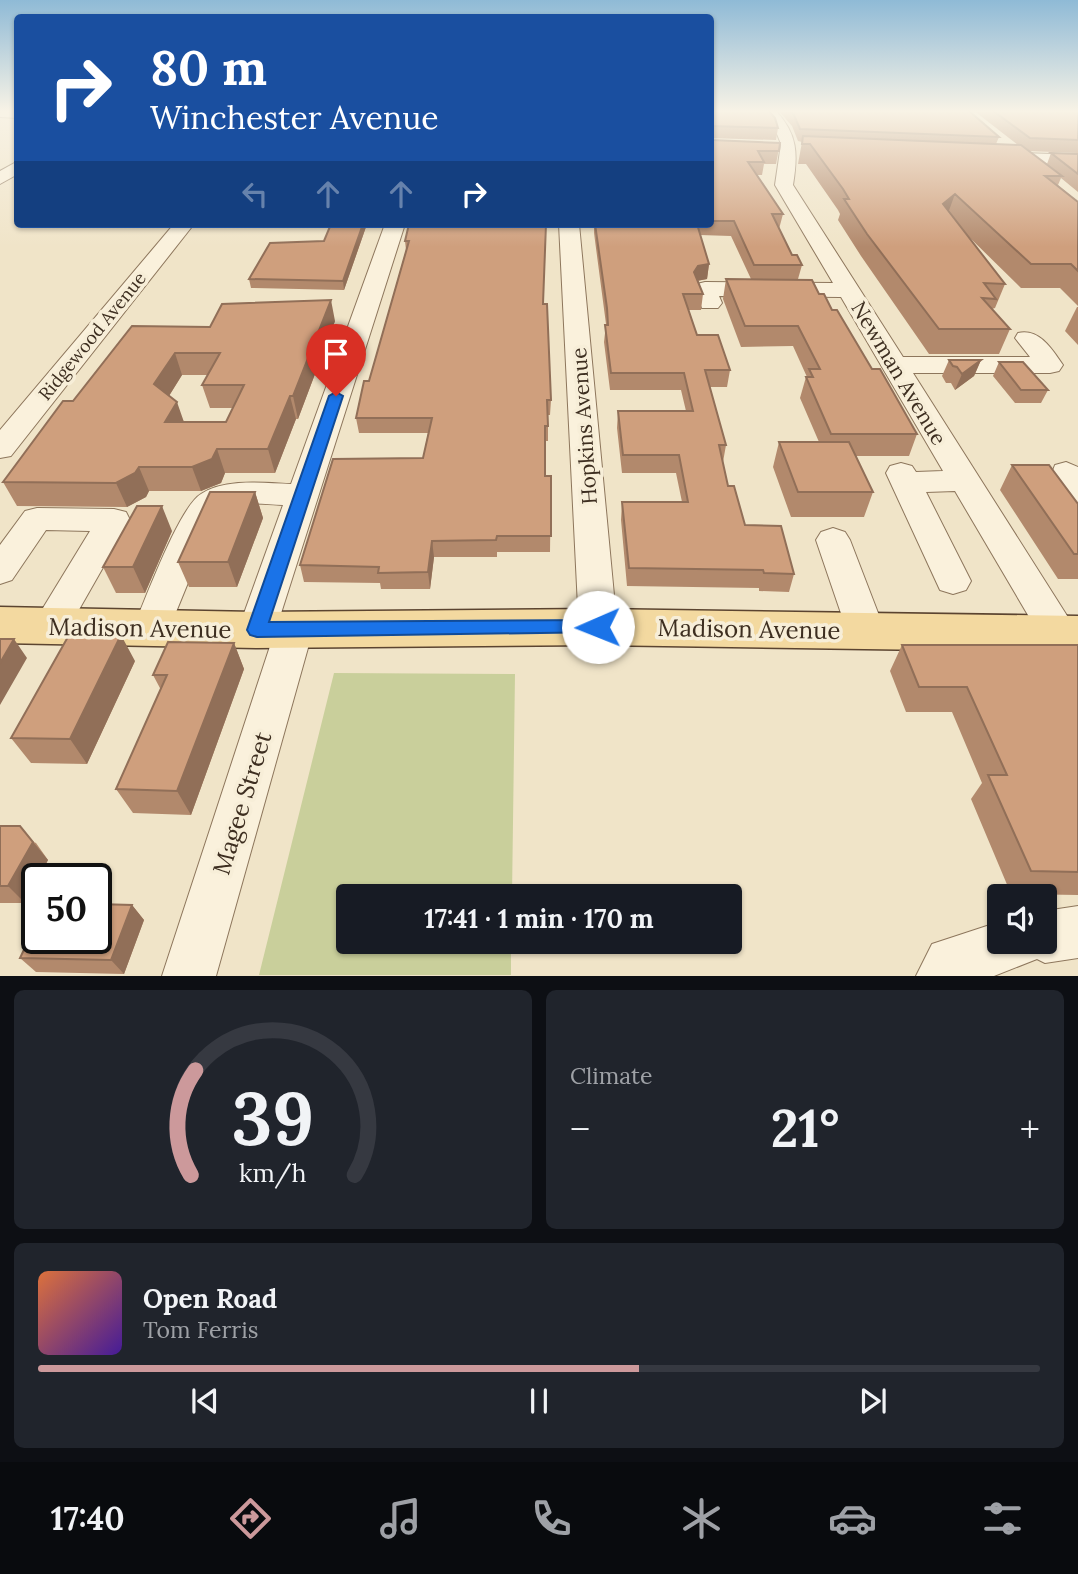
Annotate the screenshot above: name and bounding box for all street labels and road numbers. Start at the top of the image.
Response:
street label: Ridgewood Avenue [33,267,151,405]
street label: Newman Avenue [845,296,953,450]
street label: Hopkins Avenue [565,347,603,505]
street label: Madison Avenue [48,611,232,645]
street label: Madison Avenue [657,612,841,646]
street label: Magee Street [206,727,279,878]

